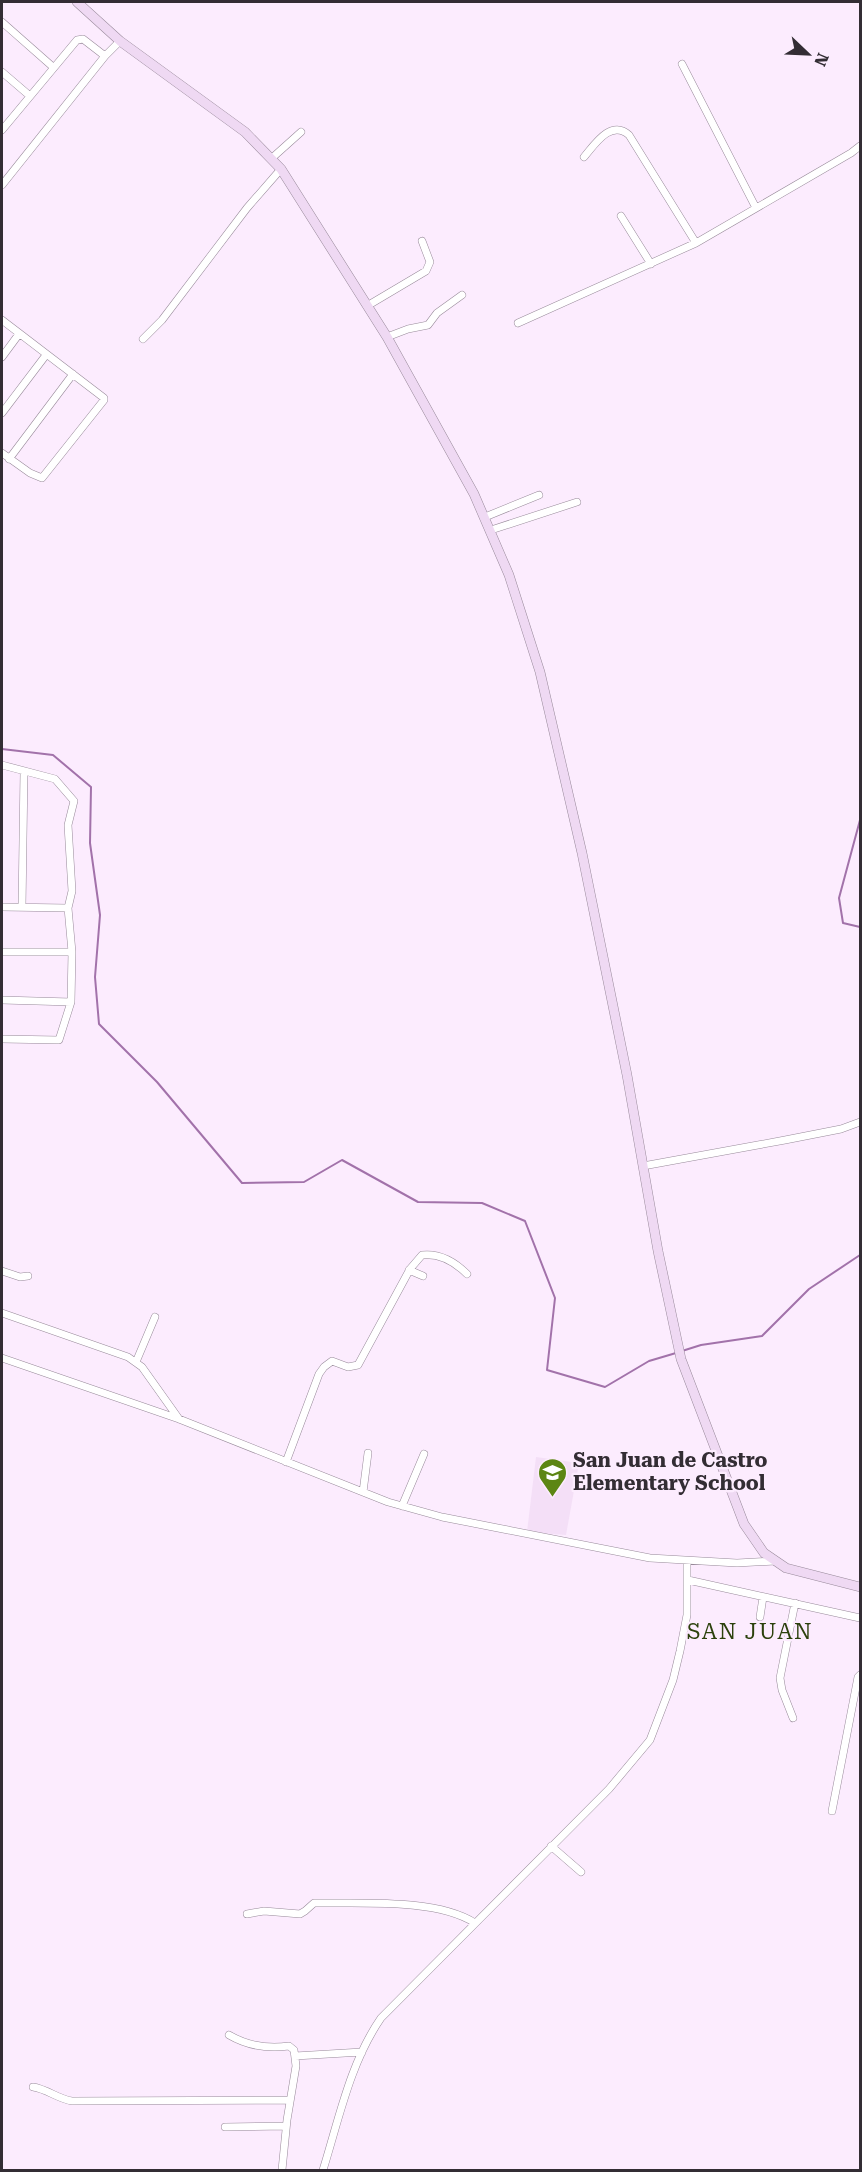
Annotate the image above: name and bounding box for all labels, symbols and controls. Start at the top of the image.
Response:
north arrow [778,24,838,84]
text: N [810,50,833,69]
place label: San Juan de Castro Elementary School [573,1448,768,1495]
school or university icon: San Juan de Castro Elementary School [536,1456,568,1498]
district label: SAN JUAN [687,1619,813,1644]

